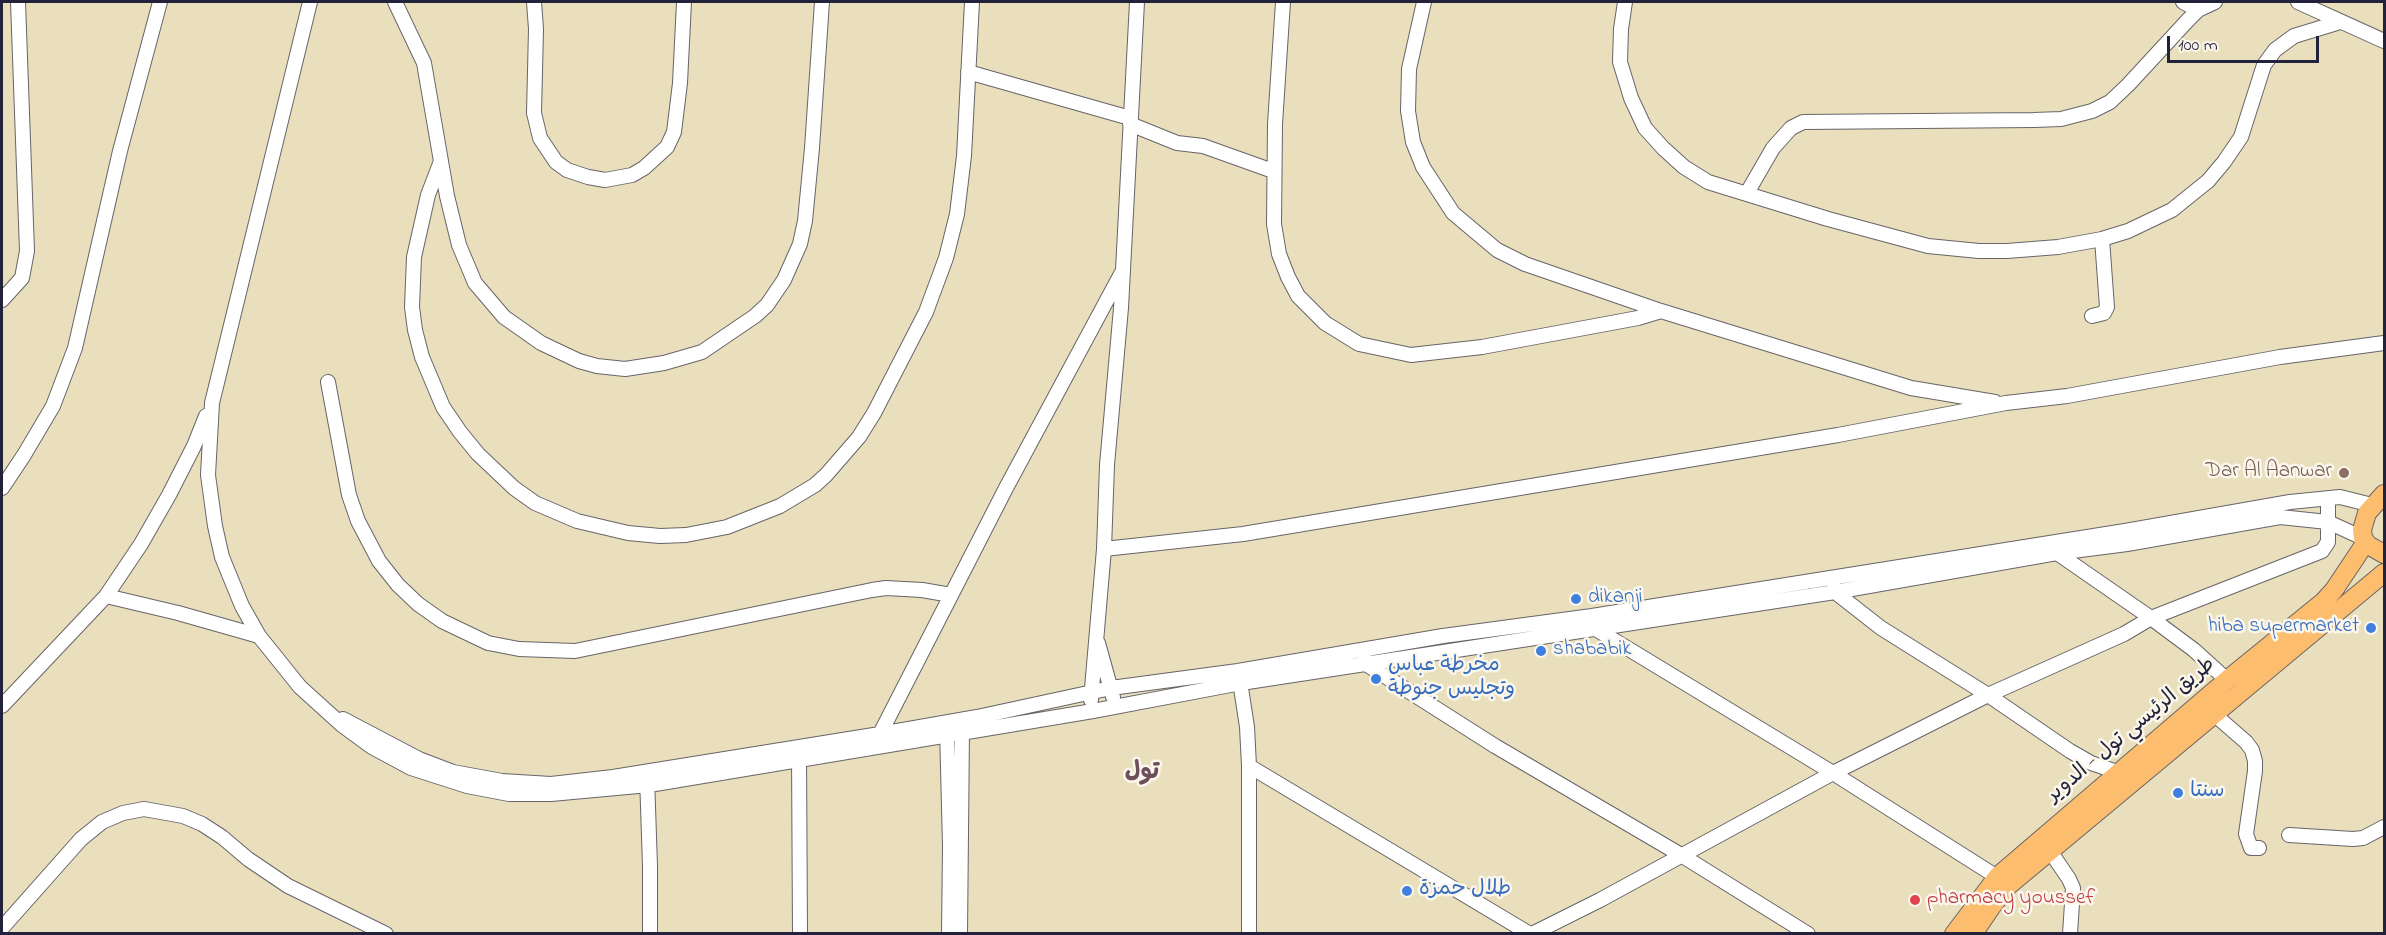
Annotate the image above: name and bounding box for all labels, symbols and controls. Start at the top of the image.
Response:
scale bar [2170,24,2322,62]
text: 100 m [2178,33,2218,59]
place label: Dar Al Aanwar [2206,460,2332,486]
marker: Dar Al Aanwar [2337,466,2351,480]
place label: dikanji [1588,586,1642,612]
marker: dikanji [1569,592,1583,606]
place label: hiba supermarket [2208,615,2359,641]
marker: hiba supermarket [2364,621,2378,635]
place label: shababik [1553,638,1631,664]
marker: shababik [1534,644,1548,658]
street label: طريق الرئيسي تول - الدوير [2043,653,2221,809]
place label: مخرطة عباس وتجليس جنوطة [1388,654,1515,704]
marker: مخرطة عباس وتجليس جنوطة [1369,672,1383,686]
district label: تول [1125,760,1159,788]
place label: سنتا [2190,780,2225,806]
marker: سنتا [2171,786,2185,800]
place label: طلال حمزة [1419,878,1511,904]
marker: طلال حمزة [1400,884,1414,898]
place label: pharmacy youssef [1927,887,2095,913]
marker: pharmacy youssef [1908,893,1922,907]

